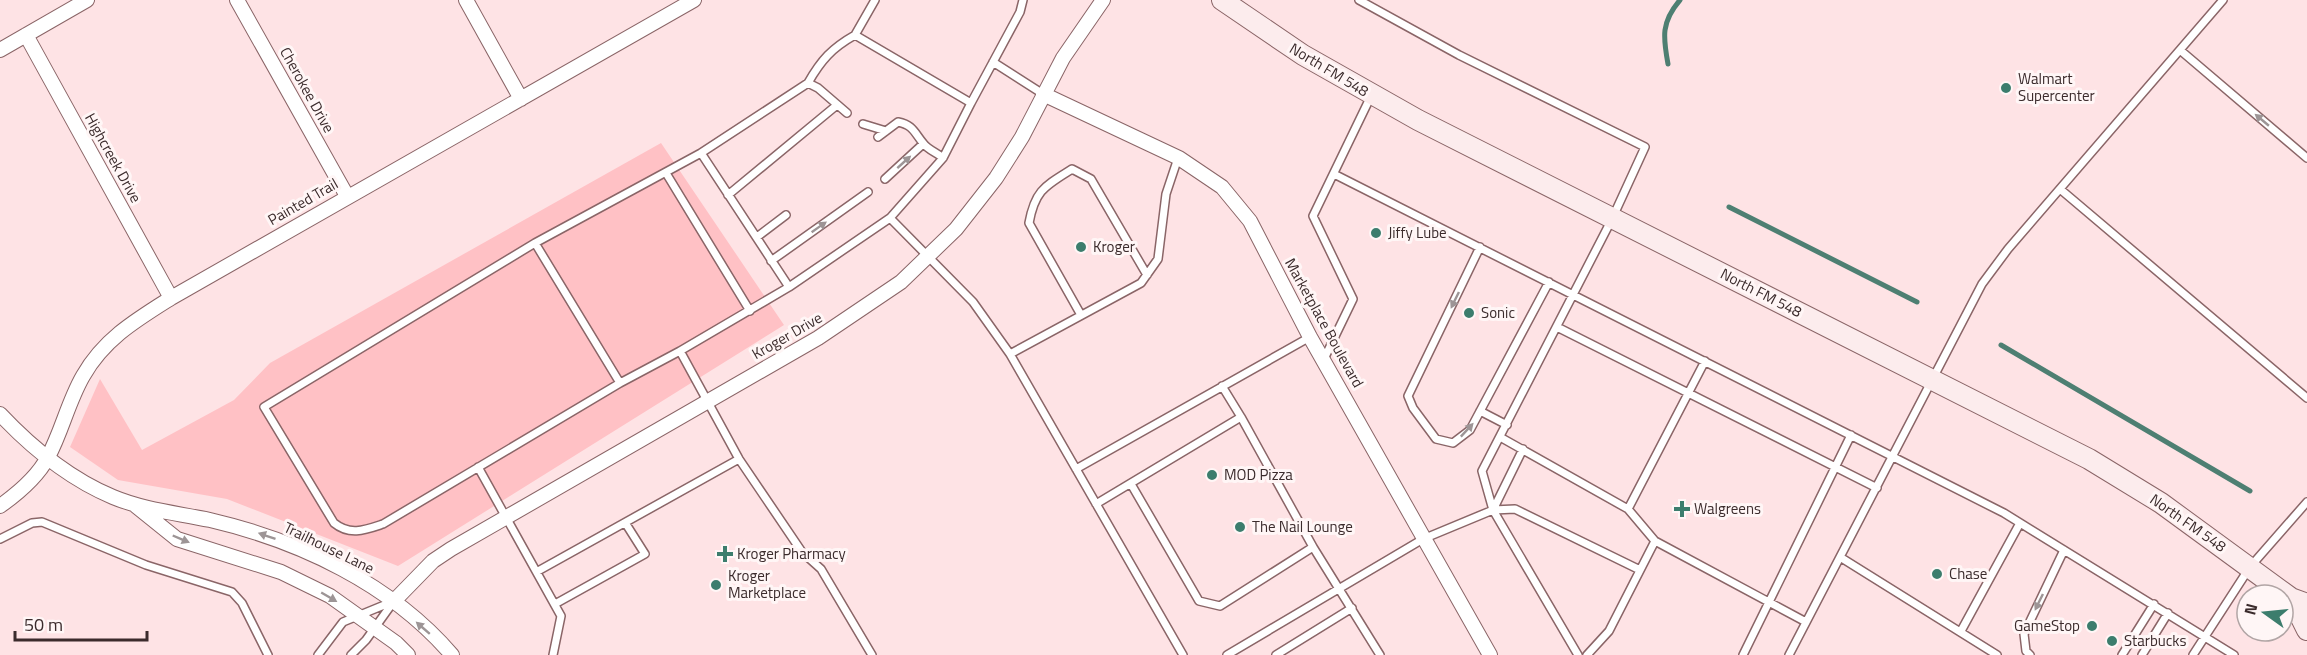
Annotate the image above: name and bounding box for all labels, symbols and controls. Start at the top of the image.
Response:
street label: North FM 548 [1285,37,1373,102]
street label: Cherokee Drive [274,43,341,137]
place label: Walmart Supercenter [2018,67,2095,107]
marker: Walmart Supercenter [1999,81,2013,95]
street label: Highcreek Drive [79,109,148,207]
one-way arrow [2255,114,2270,127]
one-way arrow [896,156,911,169]
street label: Painted Trail [263,172,342,231]
place label: Jiffy Lube [1388,221,1447,244]
one-way arrow [811,222,827,233]
marker: Jiffy Lube [1369,226,1383,240]
place label: Kroger [1093,235,1135,258]
marker: Kroger [1074,240,1088,254]
street label: Marketplace Boulevard [1279,254,1370,392]
street label: North FM 548 [1716,262,1806,323]
one-way arrow [1450,291,1459,308]
place label: Sonic [1481,301,1515,324]
street label: Kroger Drive [747,306,826,365]
marker: Sonic [1462,306,1476,320]
one-way arrow [1460,423,1474,438]
place label: MOD Pizza [1224,463,1293,486]
marker: MOD Pizza [1205,468,1219,482]
street label: North FM 548 [2145,488,2231,557]
place label: Walgreens [1694,497,1761,520]
marker: Walgreens [1675,502,1689,516]
place label: The Nail Lounge [1252,515,1353,538]
street label: Trailhouse Lane [280,516,378,579]
marker: The Nail Lounge [1233,520,1247,534]
one-way arrow [258,531,276,541]
one-way arrow [173,534,191,544]
place label: Kroger Pharmacy [737,542,846,565]
marker: Kroger Pharmacy [718,547,732,561]
place label: Chase [1949,562,1987,585]
place label: Kroger Marketplace [728,564,806,604]
marker: Chase [1930,567,1944,581]
marker: Kroger Marketplace [709,578,723,592]
north arrow [2235,583,2295,643]
one-way arrow [321,591,337,602]
one-way arrow [2034,594,2044,611]
text: N [2237,601,2264,618]
scale bar [15,604,147,642]
text: 50 m [24,611,63,638]
place label: GameStop [2014,614,2080,637]
marker: GameStop [2085,619,2099,633]
one-way arrow [416,622,431,635]
place label: Starbucks [2124,629,2187,652]
marker: Starbucks [2105,634,2119,648]

